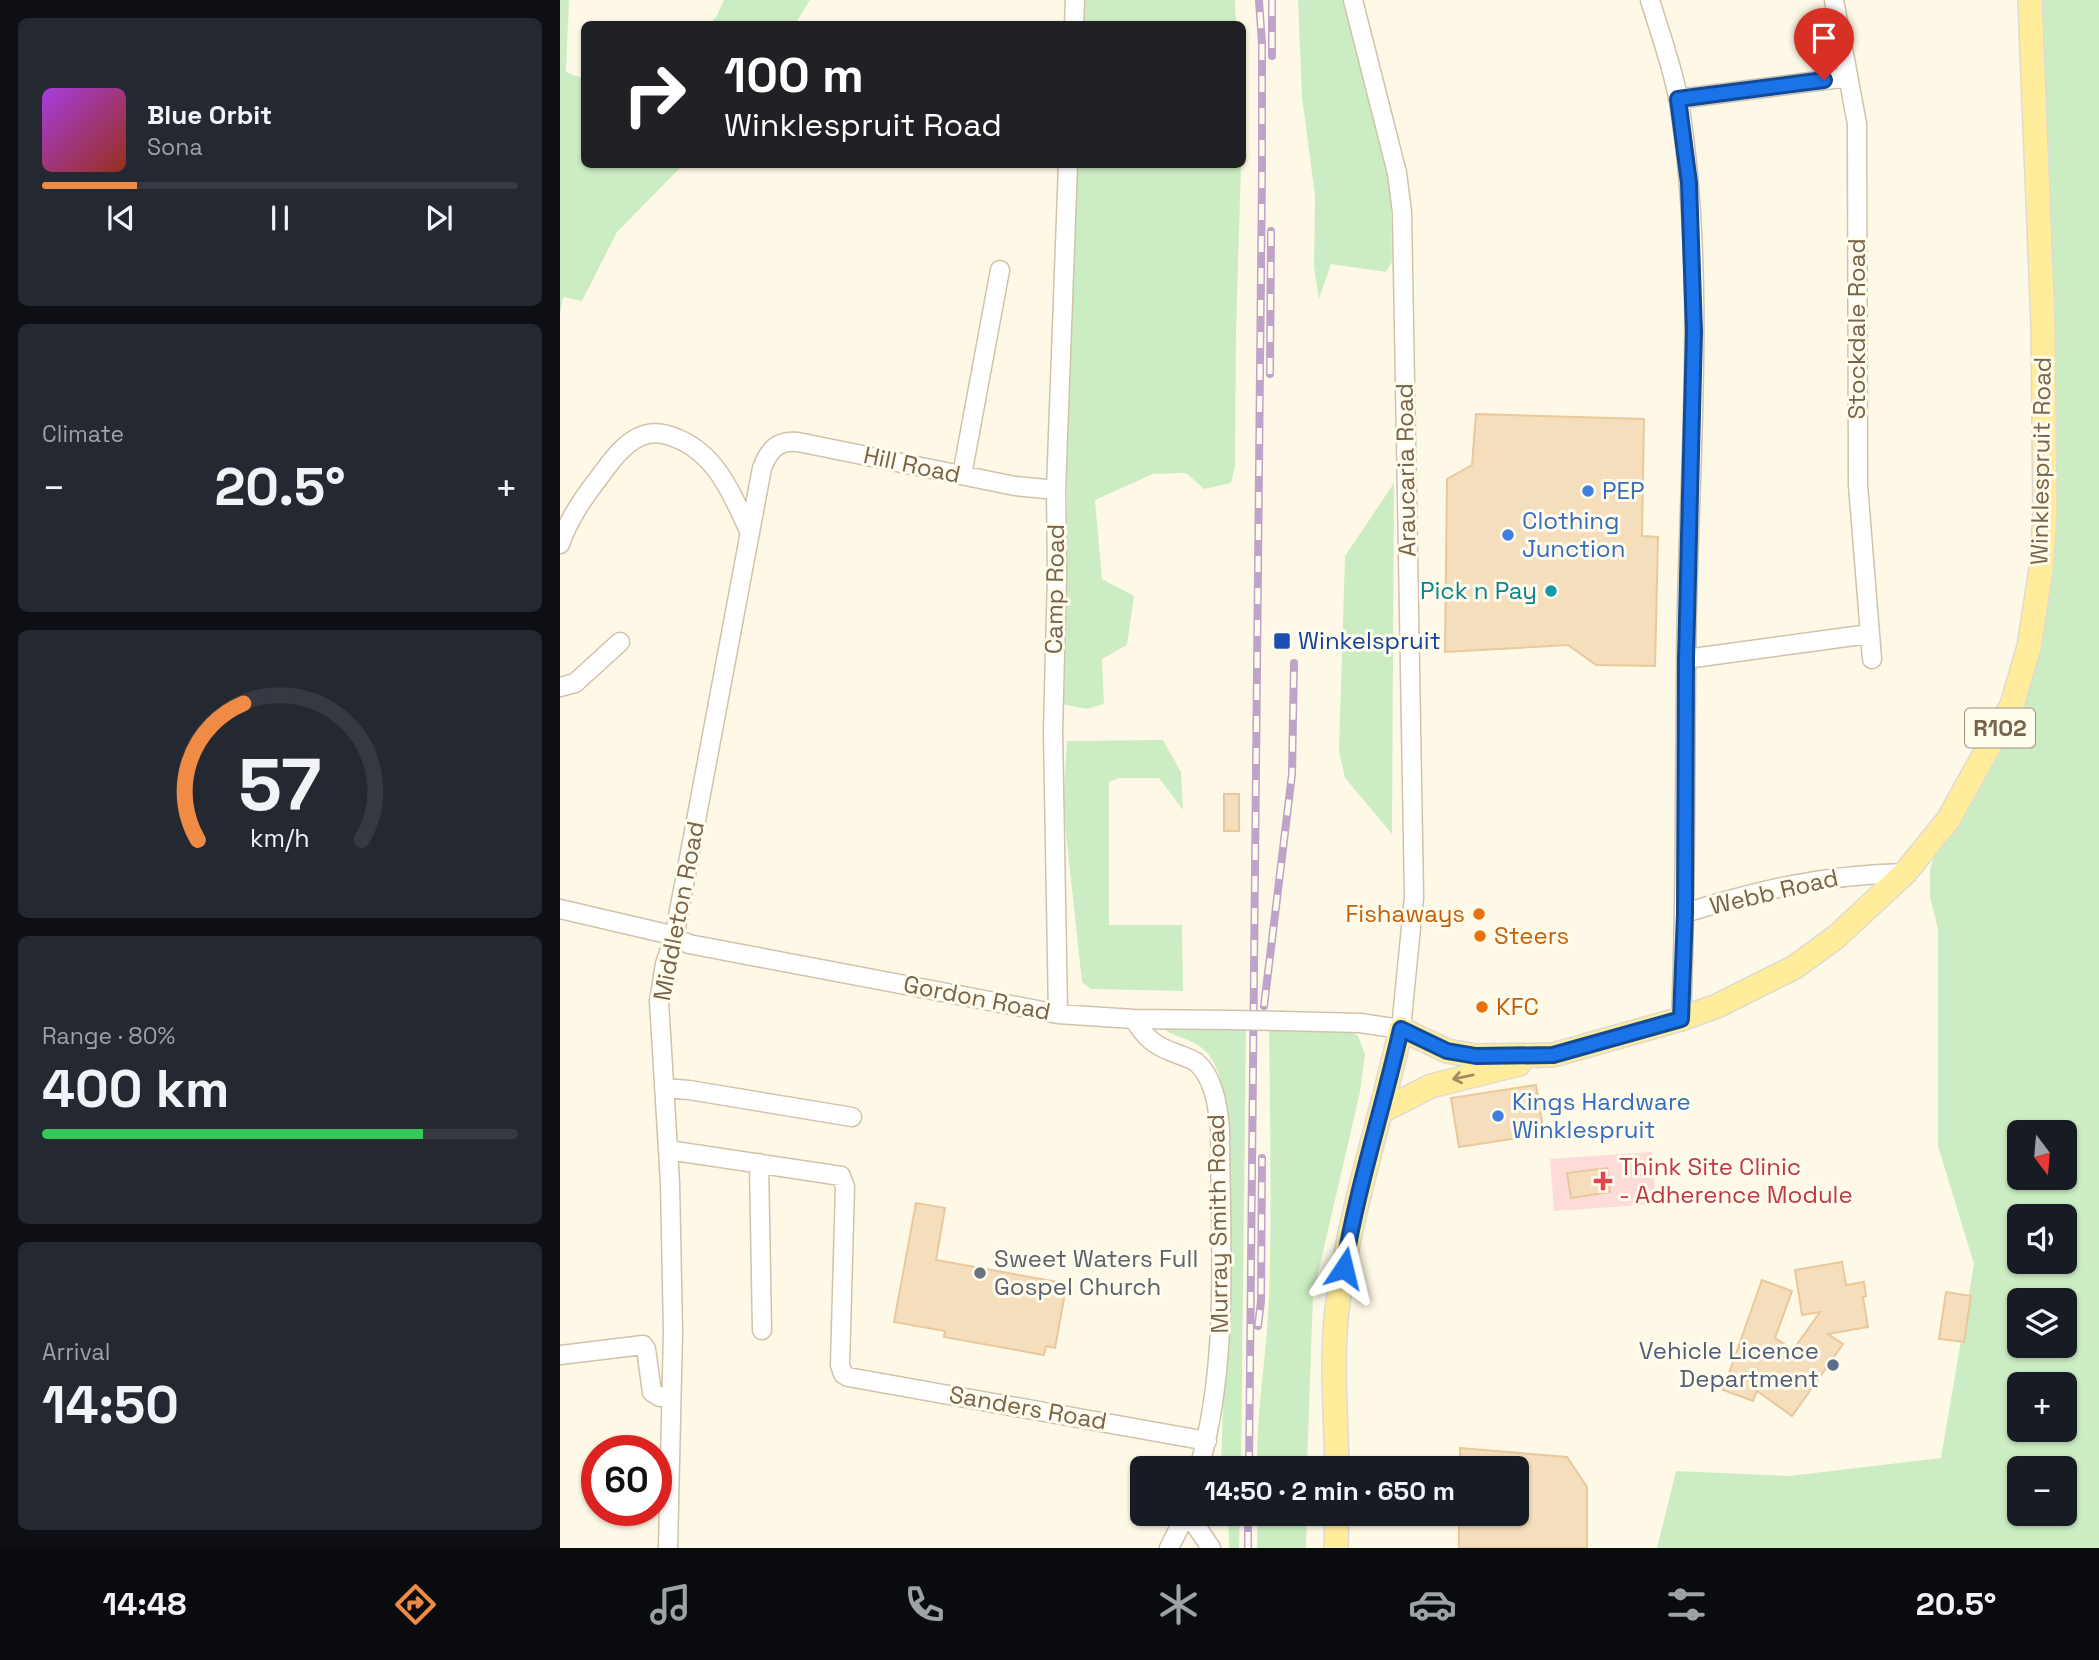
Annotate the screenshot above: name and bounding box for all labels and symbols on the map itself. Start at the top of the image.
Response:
pin [1794,8,1854,80]
street label: Stockdale Road [1841,238,1872,420]
street label: Winklespruit Road [2023,357,2058,565]
street label: Araucaria Road [1388,383,1423,557]
street label: Hill Road [861,439,963,490]
place label: PEP [1602,475,1644,506]
marker: PEP [1580,483,1596,499]
place label: Clothing Junction [1522,505,1625,564]
street label: Camp Road [1038,524,1071,654]
marker: Clothing Junction [1500,527,1516,543]
place label: Pick n Pay [1420,575,1537,606]
marker: Pick n Pay [1543,583,1559,599]
place label: Winkelspruit [1298,625,1441,656]
marker: Winkelspruit [1272,631,1292,651]
road number: R102 [1965,708,2035,748]
street label: Middleton Road [646,818,711,1003]
street label: Webb Road [1707,862,1841,921]
place label: Fishaways [1345,898,1465,929]
marker: Fishaways [1471,906,1487,922]
place label: Steers [1494,920,1569,951]
marker: Steers [1472,928,1488,944]
street label: Gordon Road [901,968,1053,1027]
place label: KFC [1496,991,1539,1022]
marker: KFC [1474,999,1490,1015]
one-way arrow [1452,1072,1474,1085]
place label: Kings Hardware Winklespruit [1512,1086,1691,1145]
marker: Kings Hardware Winklespruit [1490,1108,1506,1124]
street label: Murray Smith Road [1200,1114,1235,1334]
north arrow [2007,1120,2077,1190]
place label: Think Site Clinic - Adherence Module [1619,1151,1853,1210]
marker: Think Site Clinic - Adherence Module [1593,1171,1613,1191]
position arrow [1307,1231,1381,1305]
place label: Sweet Waters Full Gospel Church [994,1243,1198,1302]
marker: Sweet Waters Full Gospel Church [972,1265,988,1281]
place label: Vehicle Licence Department [1639,1335,1819,1394]
marker: Vehicle Licence Department [1825,1357,1841,1373]
street label: Sanders Road [947,1378,1109,1437]
speed limit sign: 60 [581,1435,672,1526]

